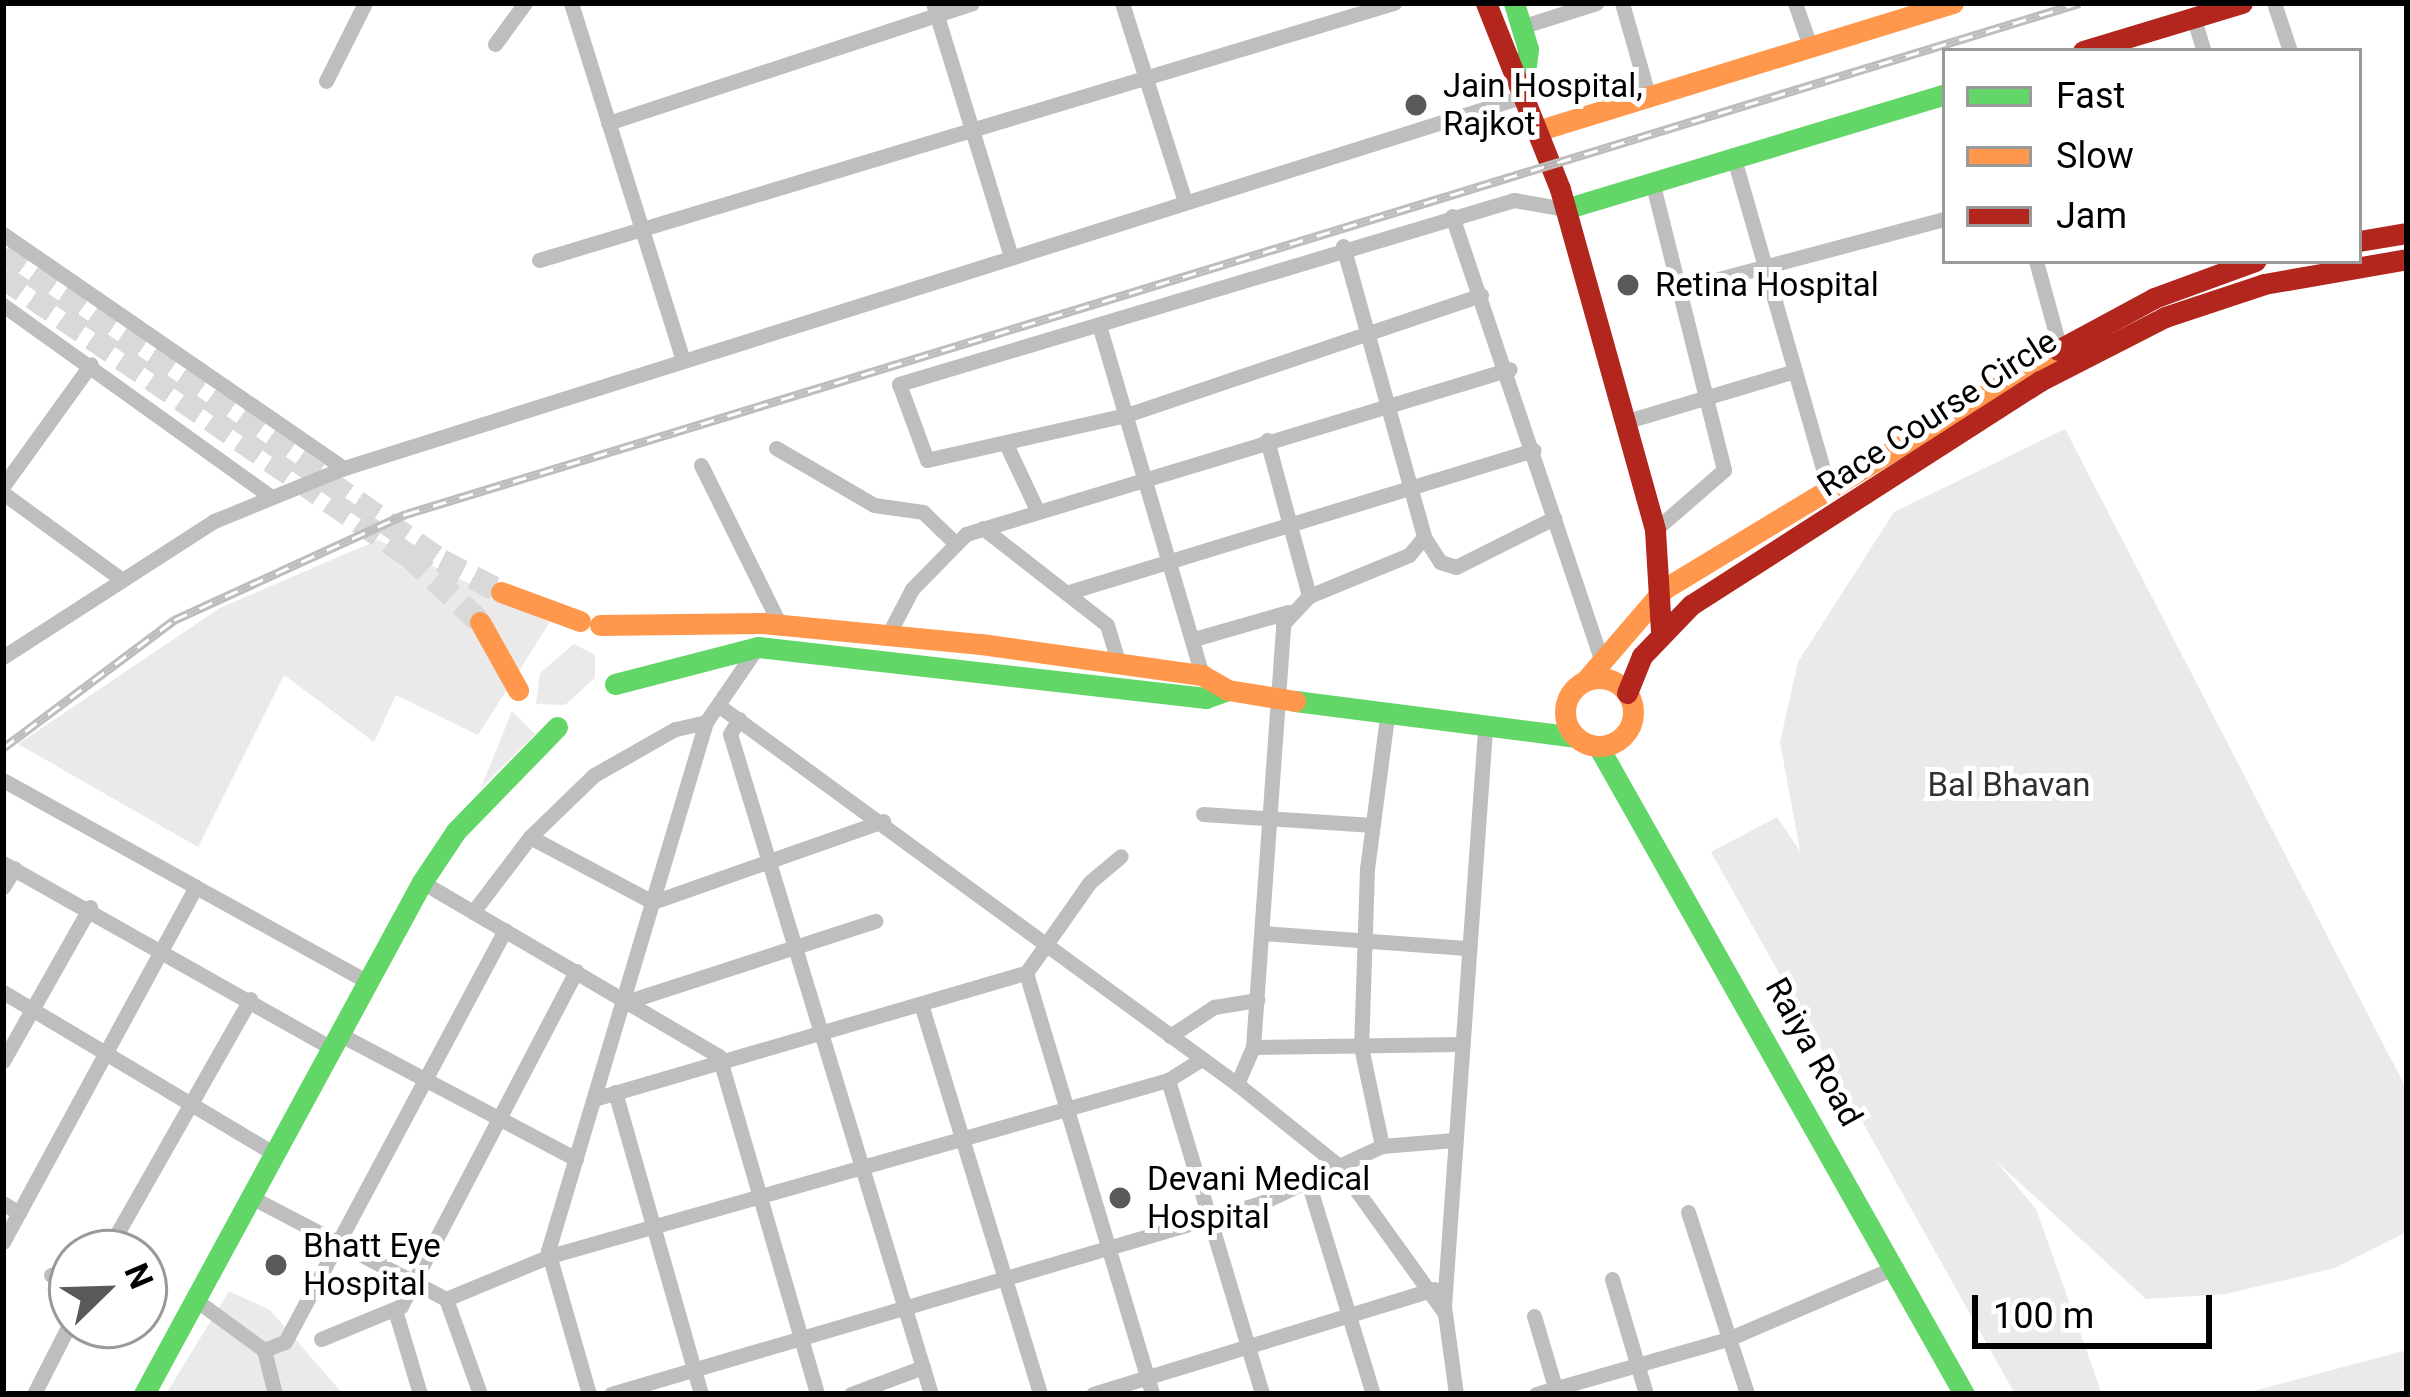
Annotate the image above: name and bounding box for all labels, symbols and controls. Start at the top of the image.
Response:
legend [1942,48,2362,264]
place label: Jain Hospital, Rajkot [1443,66,1643,144]
text: Fast [2056,75,2125,117]
marker: Jain Hospital, Rajkot [1400,89,1432,121]
text: Slow [2056,135,2134,177]
text: Jam [2056,195,2127,237]
place label: Retina Hospital [1655,265,1879,305]
marker: Retina Hospital [1612,269,1644,301]
street label: Race Course Circle [1810,321,2064,505]
park label: Bal Bhavan [1927,765,2091,805]
street label: Raiya Road [1757,971,1871,1133]
place label: Devani Medical Hospital [1147,1159,1370,1237]
marker: Devani Medical Hospital [1104,1182,1136,1214]
place label: Bhatt Eye Hospital [303,1226,441,1304]
north arrow [48,1229,168,1349]
marker: Bhatt Eye Hospital [260,1249,292,1281]
text: N [116,1258,161,1294]
scale bar [1978,1271,2218,1345]
text: 100 m [1993,1295,2094,1337]

